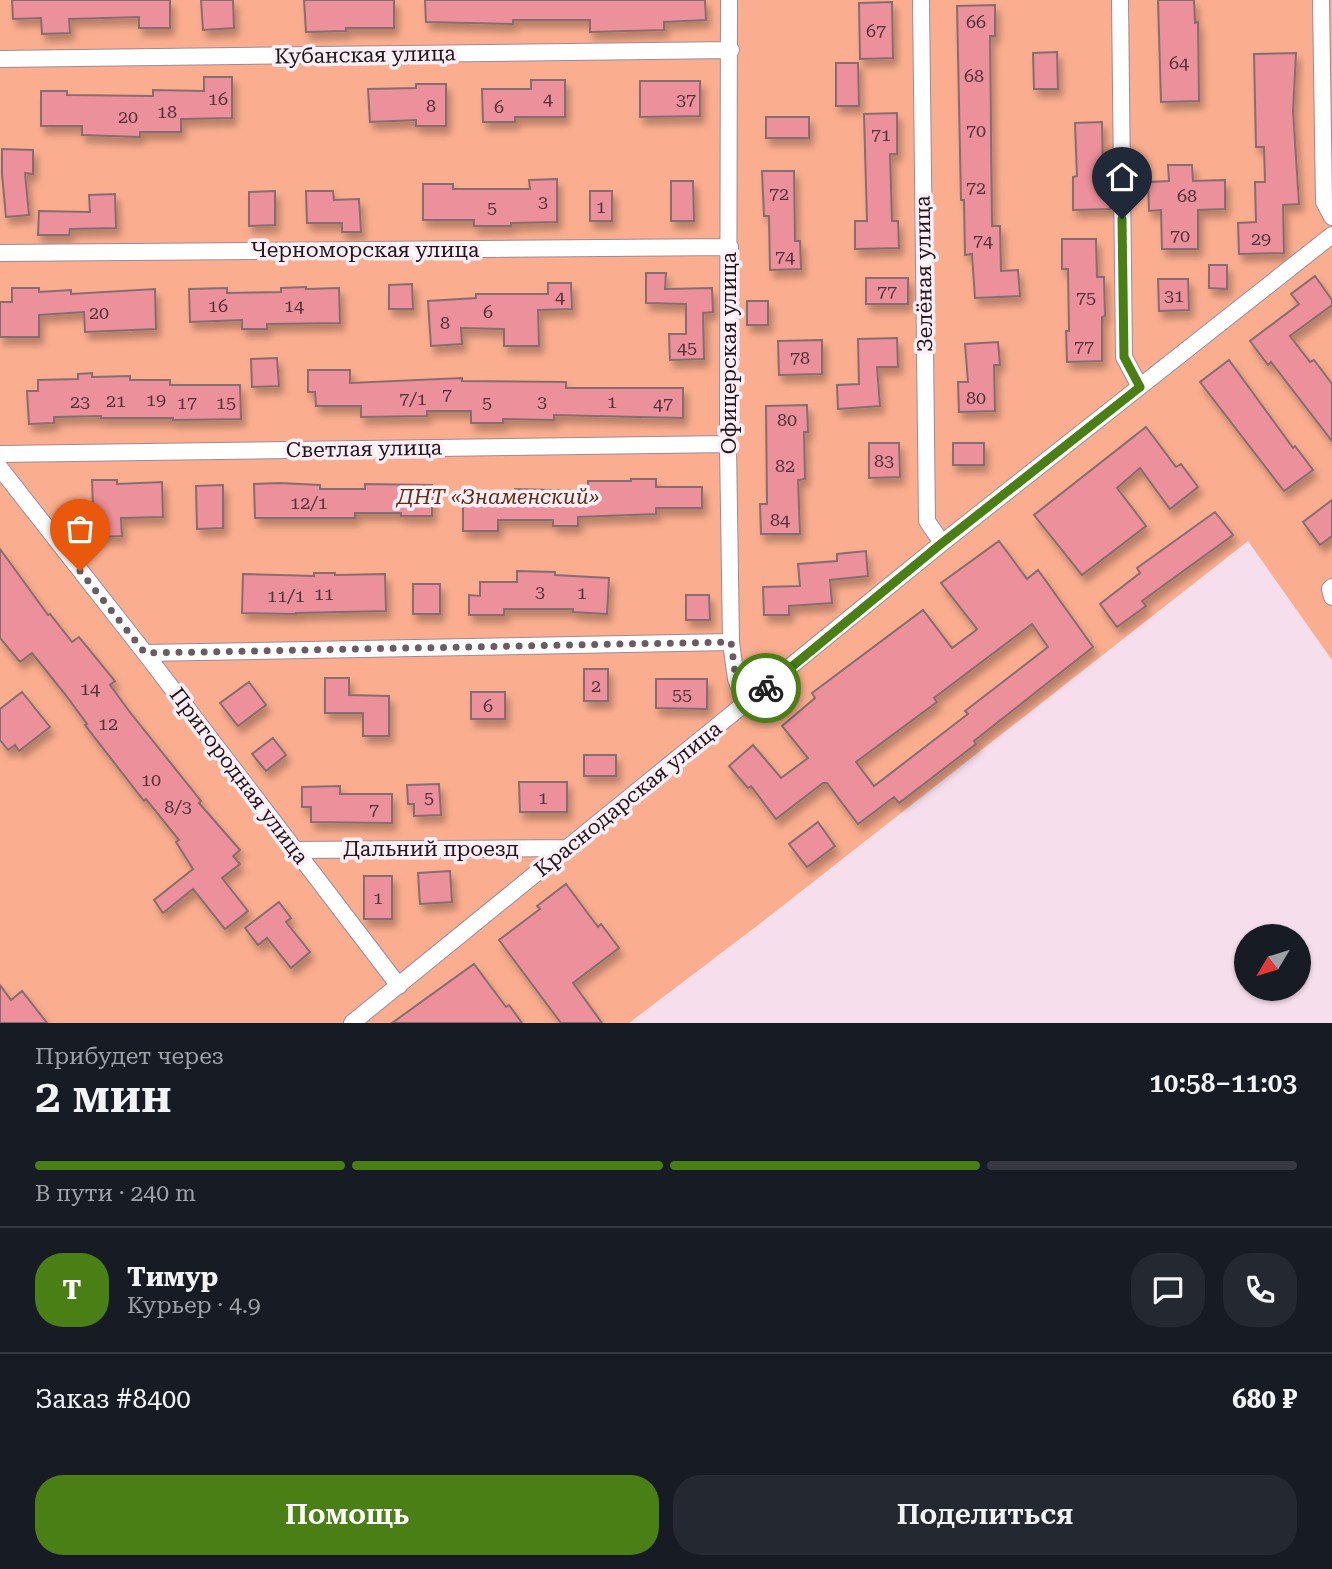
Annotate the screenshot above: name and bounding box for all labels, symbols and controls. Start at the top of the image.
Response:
house number: 66 [966,11,986,32]
house number: 67 [866,20,886,41]
street label: Кубанская улица [274,41,456,69]
house number: 64 [1169,52,1189,73]
house number: 68 [964,65,984,86]
house number: 16 [208,88,228,109]
house number: 4 [543,88,553,109]
house number: 37 [676,89,696,110]
house number: 8 [426,95,436,116]
house number: 6 [494,96,504,117]
house number: 18 [157,101,177,122]
house number: 20 [118,106,138,127]
house number: 70 [966,120,986,141]
house number: 71 [871,124,891,145]
pin [1092,147,1152,219]
icon: home [1103,158,1141,196]
house number: 72 [966,177,986,198]
house number: 72 [769,183,789,204]
house number: 68 [1177,185,1197,206]
house number: 3 [538,191,548,212]
street label: Зелёная улица [911,195,937,353]
house number: 1 [596,196,606,217]
house number: 5 [487,197,497,218]
house number: 70 [1170,225,1190,246]
house number: 29 [1251,228,1271,249]
house number: 74 [973,230,993,251]
street label: Черноморская улица [251,238,480,262]
house number: 74 [775,246,795,267]
street label: Офицерская улица [717,251,741,454]
house number: 77 [877,281,897,302]
house number: 31 [1164,285,1184,306]
house number: 4 [555,286,565,307]
house number: 75 [1076,287,1096,308]
house number: 16 [208,295,228,316]
house number: 14 [284,295,304,316]
house number: 6 [483,301,493,322]
house number: 20 [89,302,109,323]
house number: 8 [440,312,450,333]
house number: 77 [1074,336,1094,357]
house number: 45 [677,337,697,358]
house number: 78 [790,347,810,368]
house number: 7 [442,384,452,405]
house number: 80 [966,387,986,408]
house number: 7/1 [399,388,427,409]
house number: 19 [146,389,166,410]
house number: 21 [106,390,126,411]
house number: 23 [70,391,90,412]
house number: 3 [537,391,547,412]
house number: 1 [607,391,617,412]
house number: 17 [177,392,197,413]
house number: 15 [216,392,236,413]
house number: 5 [482,392,492,413]
house number: 47 [653,393,673,414]
house number: 80 [777,409,797,430]
street label: Светлая улица [286,436,443,462]
house number: 83 [874,450,894,471]
house number: 82 [775,455,795,476]
park label: ДНТ «Знаменский» [395,485,599,509]
house number: 12/1 [290,492,328,513]
pin [50,499,110,571]
house number: 84 [770,509,790,530]
icon: bag [61,510,99,548]
house number: 3 [535,581,545,602]
house number: 1 [577,582,587,603]
house number: 11 [314,583,334,604]
house number: 11/1 [267,585,305,606]
courier [731,653,801,723]
icon: bike [747,669,785,707]
house number: 2 [591,675,601,696]
house number: 14 [80,678,100,699]
street label: Пригородная улица [165,683,314,869]
house number: 55 [672,684,692,705]
house number: 6 [483,695,493,716]
house number: 12 [98,713,118,734]
street label: Краснодарская улица [530,716,727,882]
house number: 10 [141,769,161,790]
house number: 5 [424,787,434,808]
house number: 1 [538,787,548,808]
house number: 8/3 [164,796,192,817]
house number: 7 [369,799,379,820]
street label: Дальний проезд [343,837,519,861]
house number: 1 [373,887,383,908]
north arrow [1234,924,1311,1001]
map controls [1234,924,1311,1001]
text: Прибудет через [35,1043,224,1070]
text: 10:58–11:03 [1149,1068,1297,1098]
text: 2 мин [35,1069,172,1123]
text: В пути · 240 m [35,1180,196,1207]
button: chat [1131,1253,1205,1327]
button: phone [1223,1253,1297,1327]
text: Тимур [127,1262,218,1292]
text: Т [63,1275,81,1305]
text: Курьер · 4.9 [127,1292,261,1319]
text: Заказ #8400 [35,1384,191,1414]
text: 680 ₽ [1232,1384,1297,1414]
button: Помощь [35,1475,659,1555]
button: Поделиться [673,1475,1297,1555]

